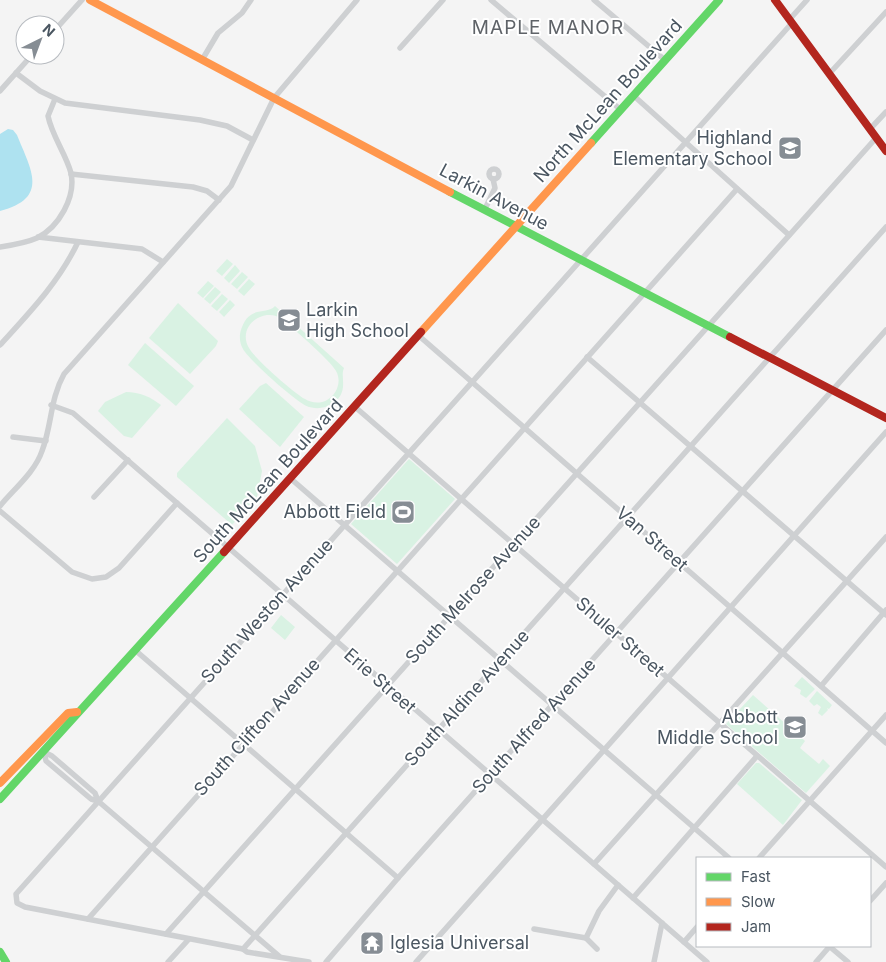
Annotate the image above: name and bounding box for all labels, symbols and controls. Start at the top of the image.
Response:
north arrow [15,15,65,65]
street label: North McLean Boulevard [529,15,686,186]
district label: MAPLE MANOR [472,16,624,39]
text: N [39,20,59,40]
place label: Highland Elementary School [613,127,772,169]
school or university icon: Highland Elementary School [777,135,803,161]
street label: Larkin Avenue [436,159,552,234]
place label: Larkin High School [306,299,409,341]
school or university icon: Larkin High School [276,307,302,333]
street label: South McLean Boulevard [189,394,347,567]
sports icon: Abbott Field [390,499,416,525]
place label: Abbott Field [283,501,386,522]
street label: Van Street [612,502,693,576]
street label: South Melrose Avenue [401,512,544,668]
street label: South Weston Avenue [196,534,337,687]
street label: Shuler Street [572,593,669,681]
street label: South Aldine Avenue [400,625,533,770]
street label: Erie Street [340,644,421,718]
street label: South Clifton Avenue [189,654,324,800]
street label: South Alfred Avenue [468,654,600,797]
place label: Abbott Middle School [657,706,778,748]
school or university icon: Abbott Middle School [782,714,808,740]
legend [696,857,871,947]
text: Fast [741,867,771,886]
text: Slow [741,892,775,911]
text: Jam [741,917,771,936]
temple icon: Iglesia Universal [359,930,385,956]
place label: Iglesia Universal [390,932,529,953]

